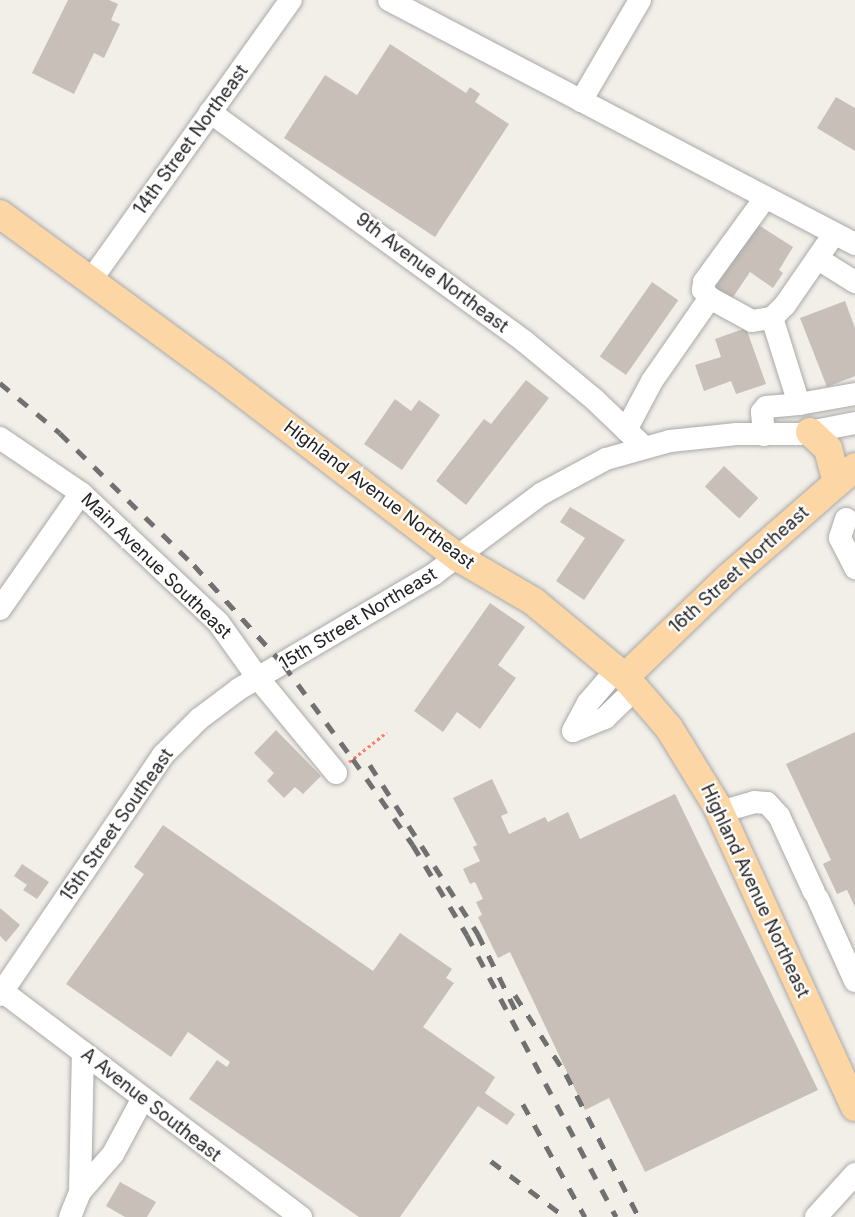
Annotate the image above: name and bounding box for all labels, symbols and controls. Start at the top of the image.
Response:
street label: 14th Street Northeast [129,61,253,219]
street label: 9th Avenue Northeast [351,209,513,337]
street label: Highland Avenue Northeast [279,416,479,574]
street label: Main Avenue Southeast [76,489,236,643]
street label: 16th Street Northeast [665,502,813,638]
street label: 15th Street Northeast [275,563,441,675]
street label: 15th Street Southeast [56,745,178,905]
street label: Highland Avenue Northeast [696,781,814,1001]
street label: A Avenue Southeast [77,1044,225,1166]

